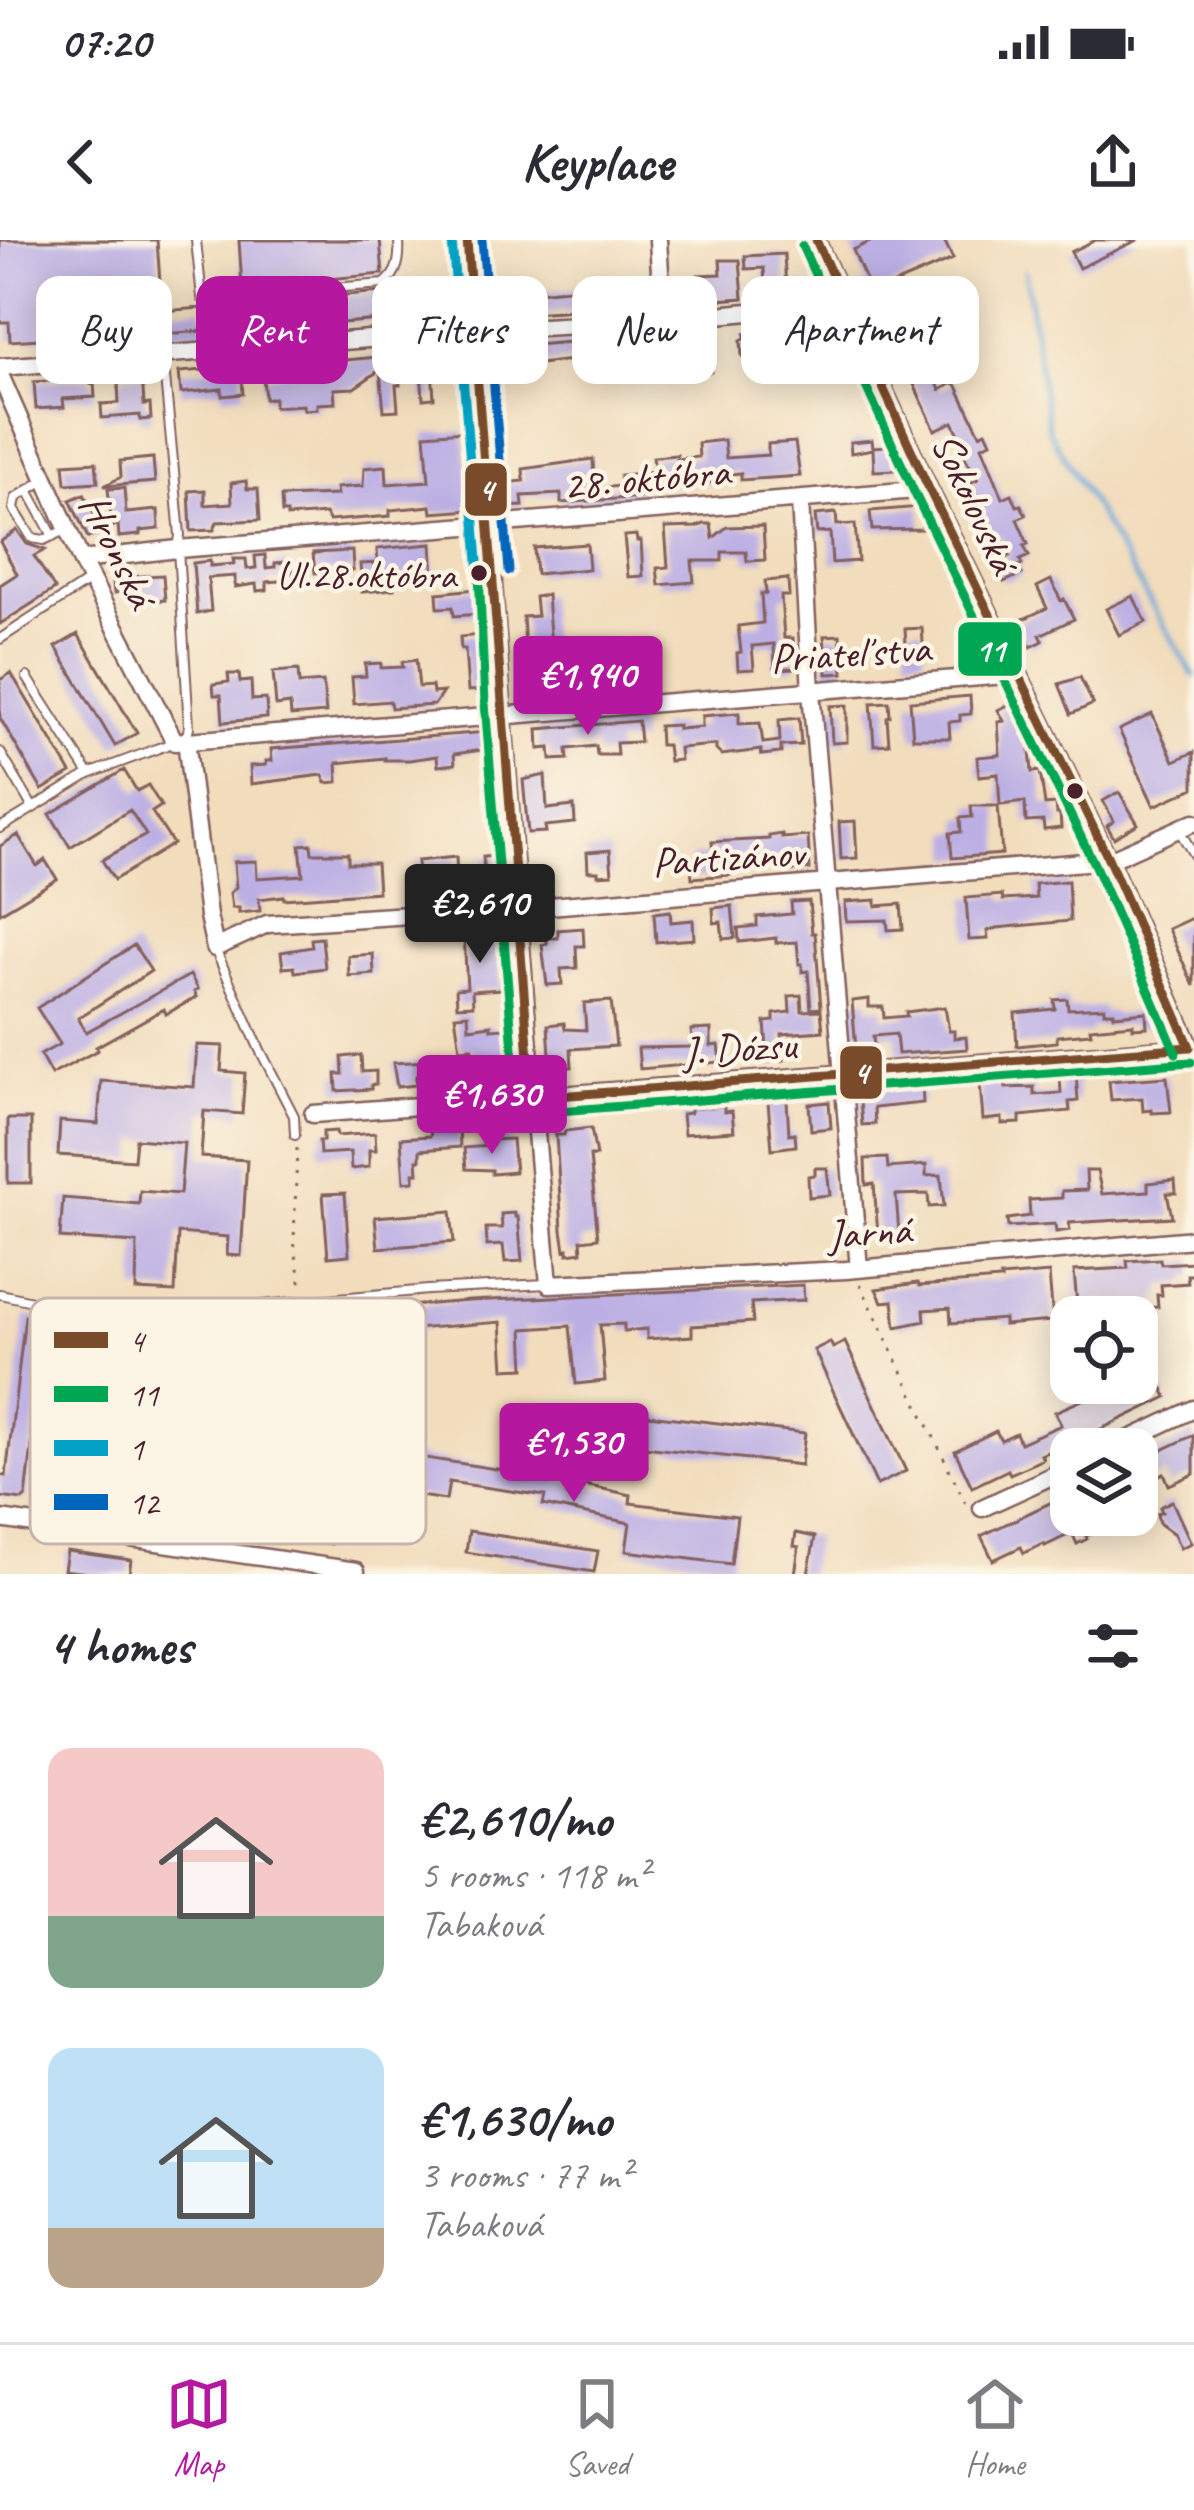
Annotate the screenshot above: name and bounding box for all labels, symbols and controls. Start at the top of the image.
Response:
text: 07:20 [60,14,150,71]
text: Keyplace [521,128,673,196]
icon: back [48,129,114,195]
icon: share [1080,129,1146,195]
chip: Buy [36,276,172,384]
chip: Rent [196,276,348,384]
chip: Filters [372,276,548,384]
chip: New [572,276,717,384]
chip: Apartment [741,276,979,384]
street label: Sokolovská [919,424,1032,585]
street label: 28. októbra [561,445,734,512]
line badge: 4 [463,461,509,518]
text: 4 [479,469,498,511]
street label: Hronská [67,485,169,620]
place label: Ul.28.októbra [276,551,459,600]
marker: Ul.28.októbra [468,562,490,584]
line badge: 11 [956,620,1024,678]
street label: Priateľstva [768,621,935,686]
text: 11 [975,629,1008,671]
pin: €1,940 [490,636,686,738]
text: €1,940 [540,650,636,699]
unlabelled marker [1064,780,1086,802]
street label: Partizánov [650,826,809,889]
pin: €2,610 [382,864,578,966]
text: €2,610 [432,878,528,927]
street label: J. Dózsu [679,1018,800,1079]
line badge: 4 [838,1044,884,1101]
text: 4 [854,1052,873,1094]
pin: €1,630 [394,1055,590,1157]
text: €1,630 [444,1069,540,1118]
street label: Jarná [824,1203,916,1262]
map controls [1050,1296,1158,1536]
button: locate [1050,1296,1158,1404]
legend [30,1298,426,1544]
text: 4 [129,1320,147,1362]
text: 11 [129,1374,161,1416]
pin: €1,530 [476,1403,672,1505]
text: €1,530 [527,1417,621,1466]
text: 1 [129,1428,146,1470]
button: layers [1050,1428,1158,1536]
text: 12 [129,1482,162,1524]
icon: filters [1080,1613,1146,1679]
text: 4 homes [48,1614,192,1678]
text: €2,610/mo [420,1787,611,1851]
icon: home [144,1796,288,1940]
text: 5 rooms · 118 m² [420,1851,648,1900]
text: Tabaková [420,1900,542,1949]
text: €1,630/mo [420,2087,611,2151]
icon: home [144,2096,288,2240]
text: 3 rooms · 77 m² [420,2151,631,2200]
text: Tabaková [420,2200,542,2249]
tab: Map [166,2371,232,2485]
tab: Saved [564,2371,630,2485]
tab: Home [962,2371,1028,2485]

